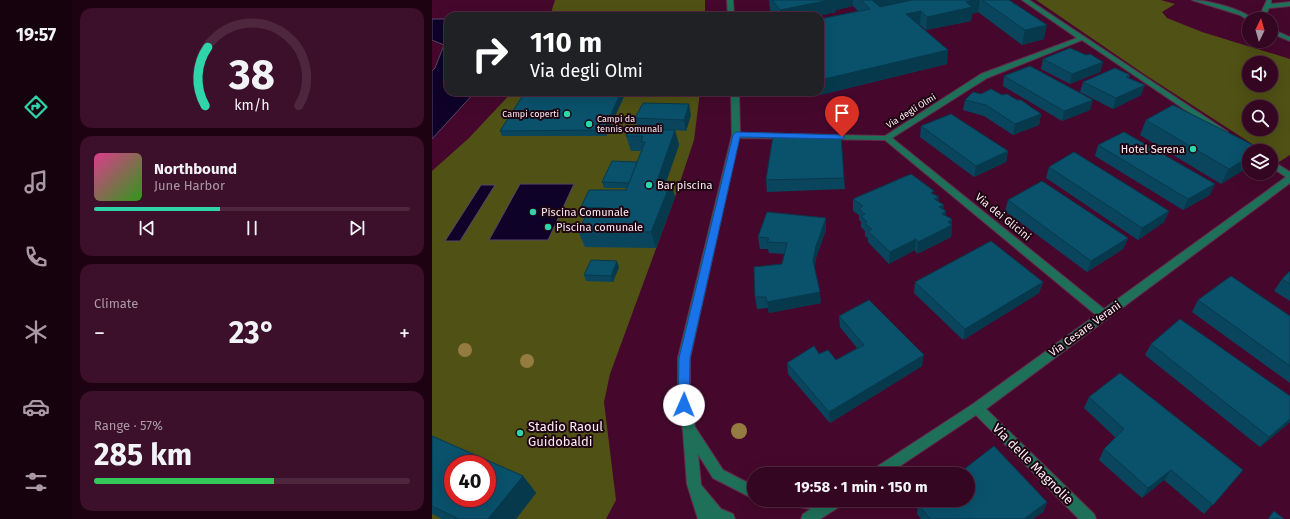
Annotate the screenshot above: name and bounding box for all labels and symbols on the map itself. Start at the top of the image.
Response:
north arrow [1242,12,1278,48]
street label: Via degli Olmi [884,92,938,130]
pin [825,96,859,137]
place label: Campi coperti [502,109,559,119]
marker: Campi coperti [562,109,572,119]
place label: Campi da tennis comunali [597,114,662,134]
marker: Campi da tennis comunali [584,119,594,129]
place label: Hotel Serena [1121,143,1185,156]
marker: Hotel Serena [1188,144,1198,154]
place label: Bar piscina [657,179,712,192]
marker: Bar piscina [644,180,654,190]
street label: Via dei Glicini [973,191,1033,243]
place label: Piscina Comunale [541,206,629,219]
marker: Piscina Comunale [528,207,538,217]
place label: Piscina comunale [556,221,643,234]
marker: Piscina comunale [543,222,553,232]
street label: Via Cesare Verani [1047,299,1123,359]
position arrow [663,384,705,426]
place label: Stadio Raoul Guidobaldi [528,419,603,449]
street label: Via delle Magnolie [990,421,1076,507]
marker: Stadio Raoul Guidobaldi [515,428,525,438]
speed limit sign: 40 [444,455,496,507]

